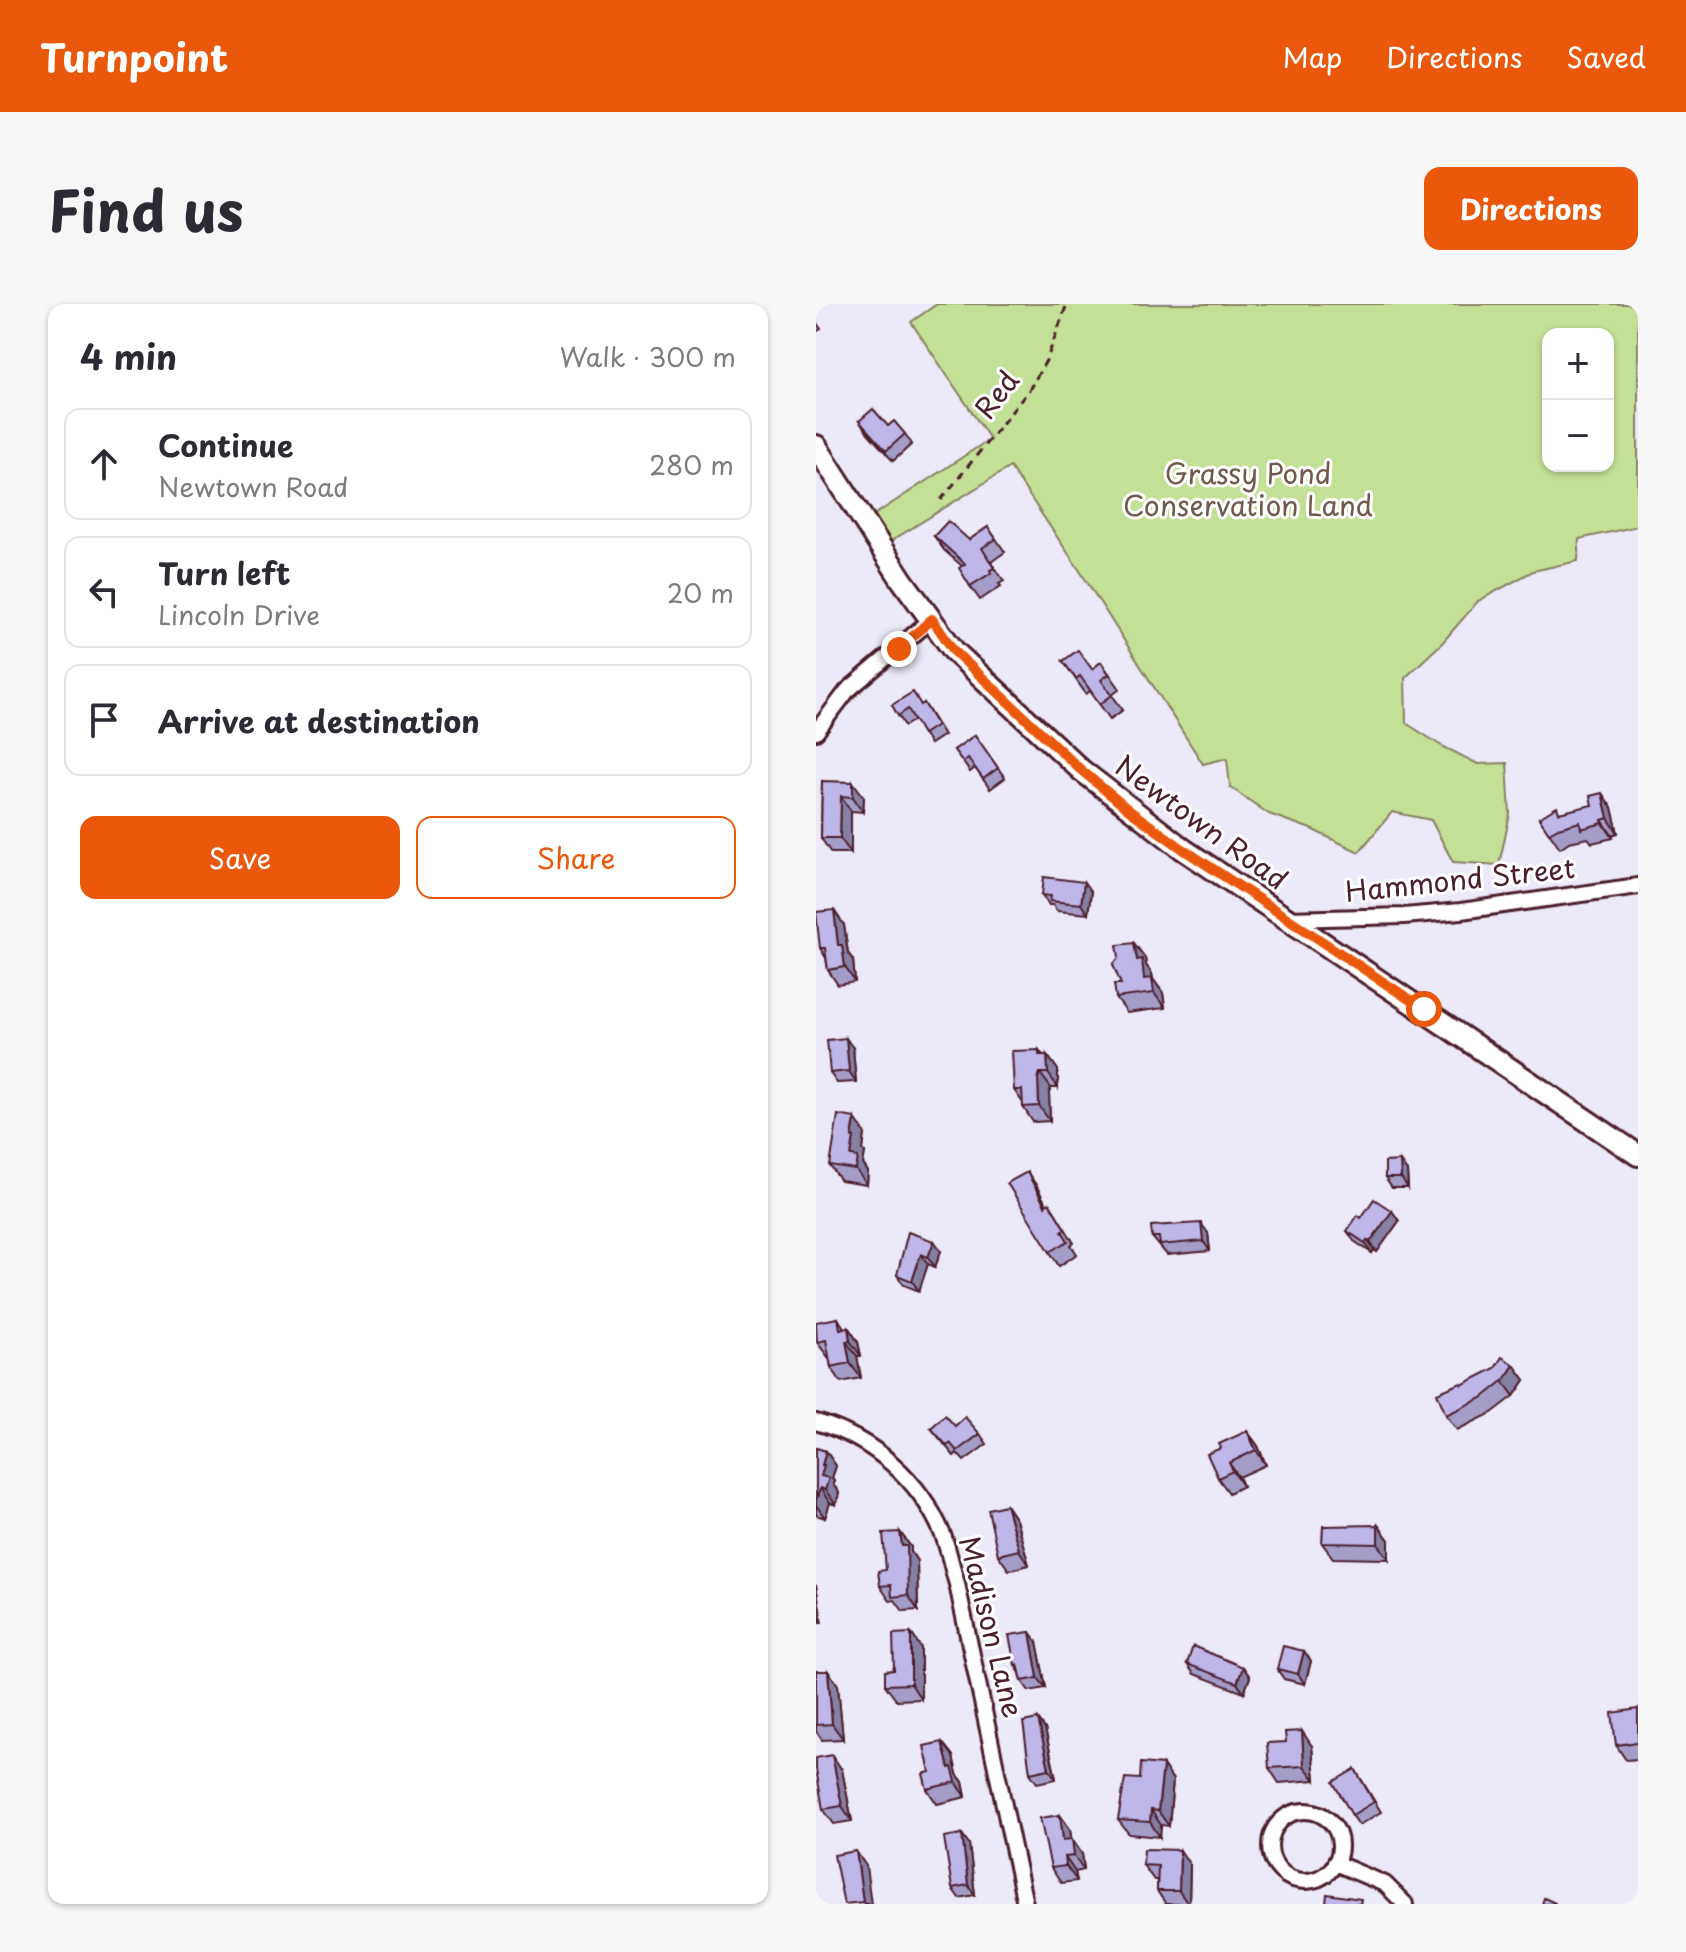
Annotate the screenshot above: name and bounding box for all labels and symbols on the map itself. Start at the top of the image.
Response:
street label: Red [963,361,1028,428]
park label: Grassy Pond Conservation Land [1123,451,1373,526]
route end [881,631,917,667]
street label: Newtown Road [1106,744,1297,899]
street label: Hammond Street [1343,845,1577,912]
route start [1406,991,1442,1027]
street label: Madison Lane [949,1531,1036,1722]

